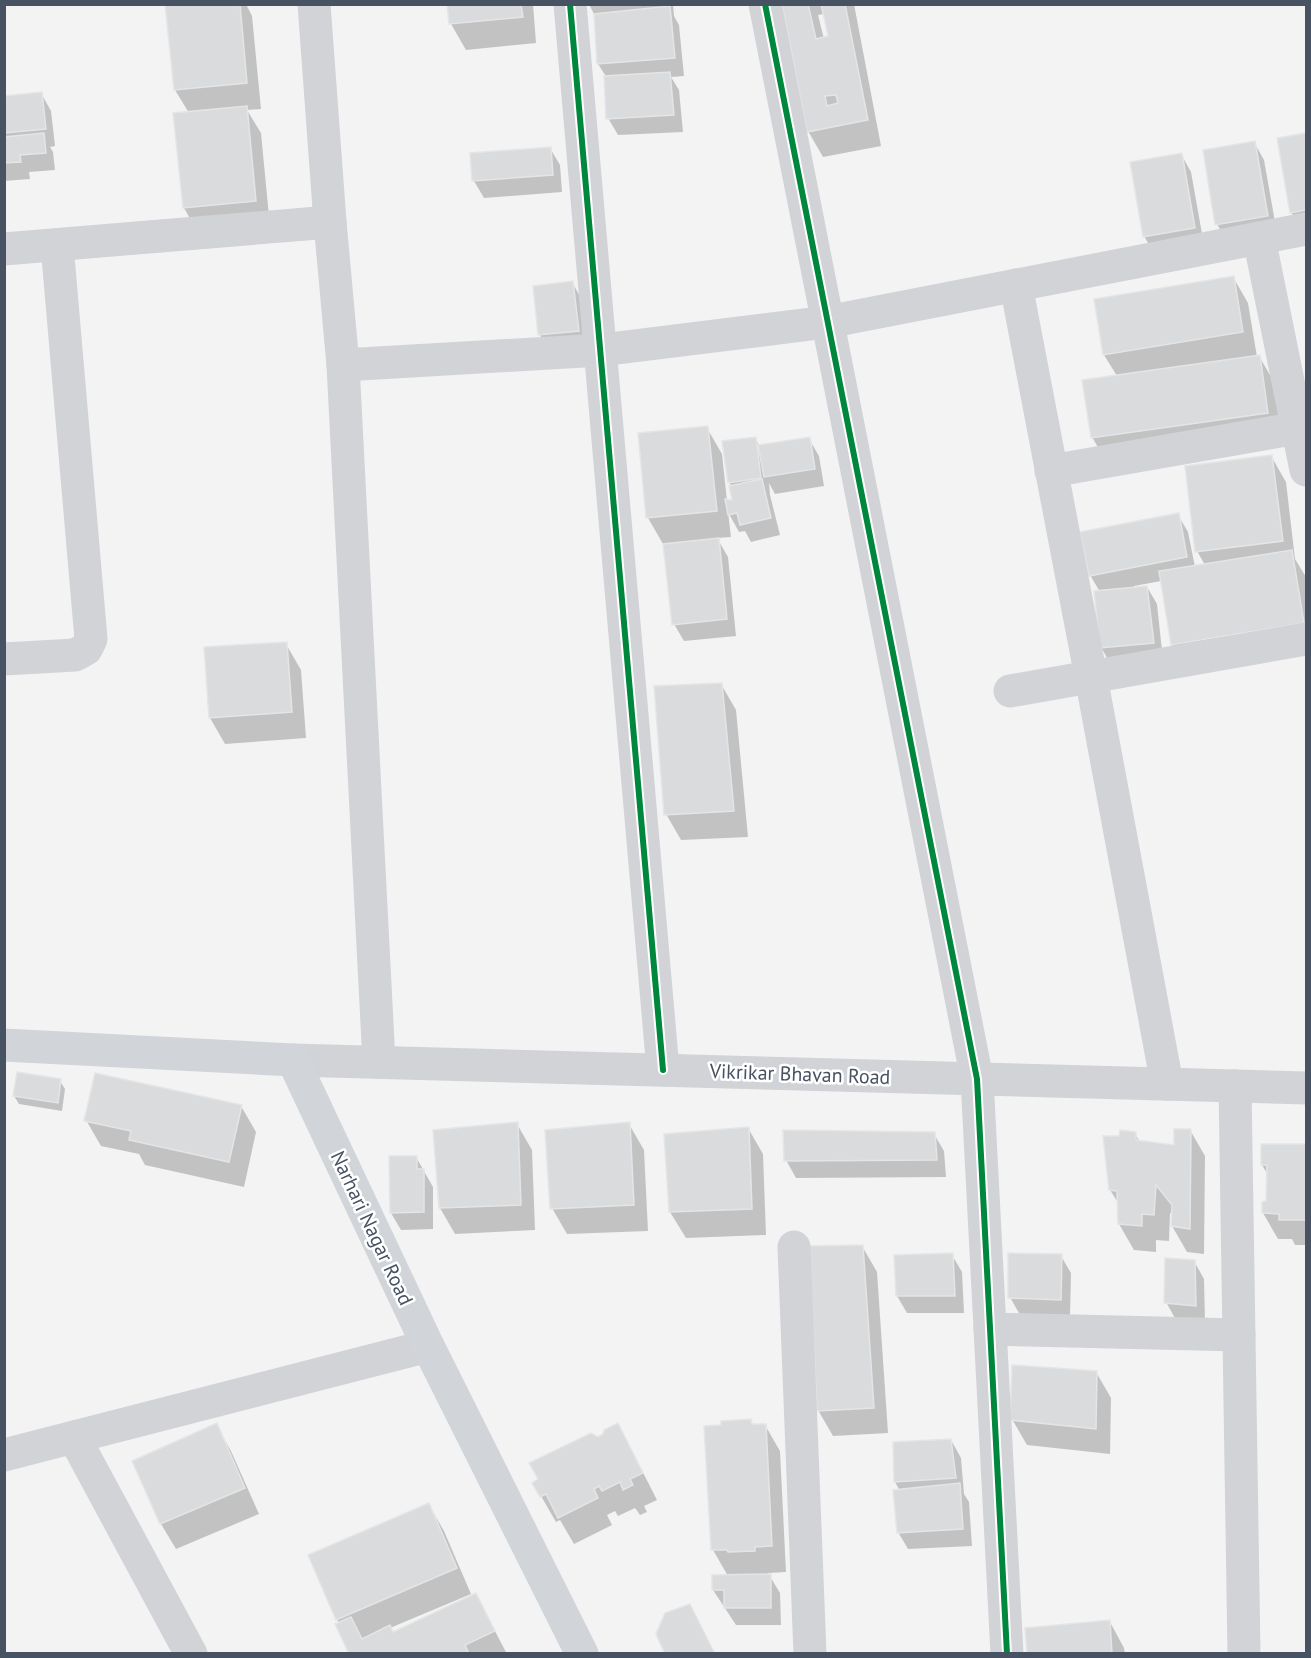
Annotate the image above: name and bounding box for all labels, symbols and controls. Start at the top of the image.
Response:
street label: Vikrikar Bhavan Road [708,1058,891,1090]
street label: Narhari Nagar Road [325,1147,419,1309]

